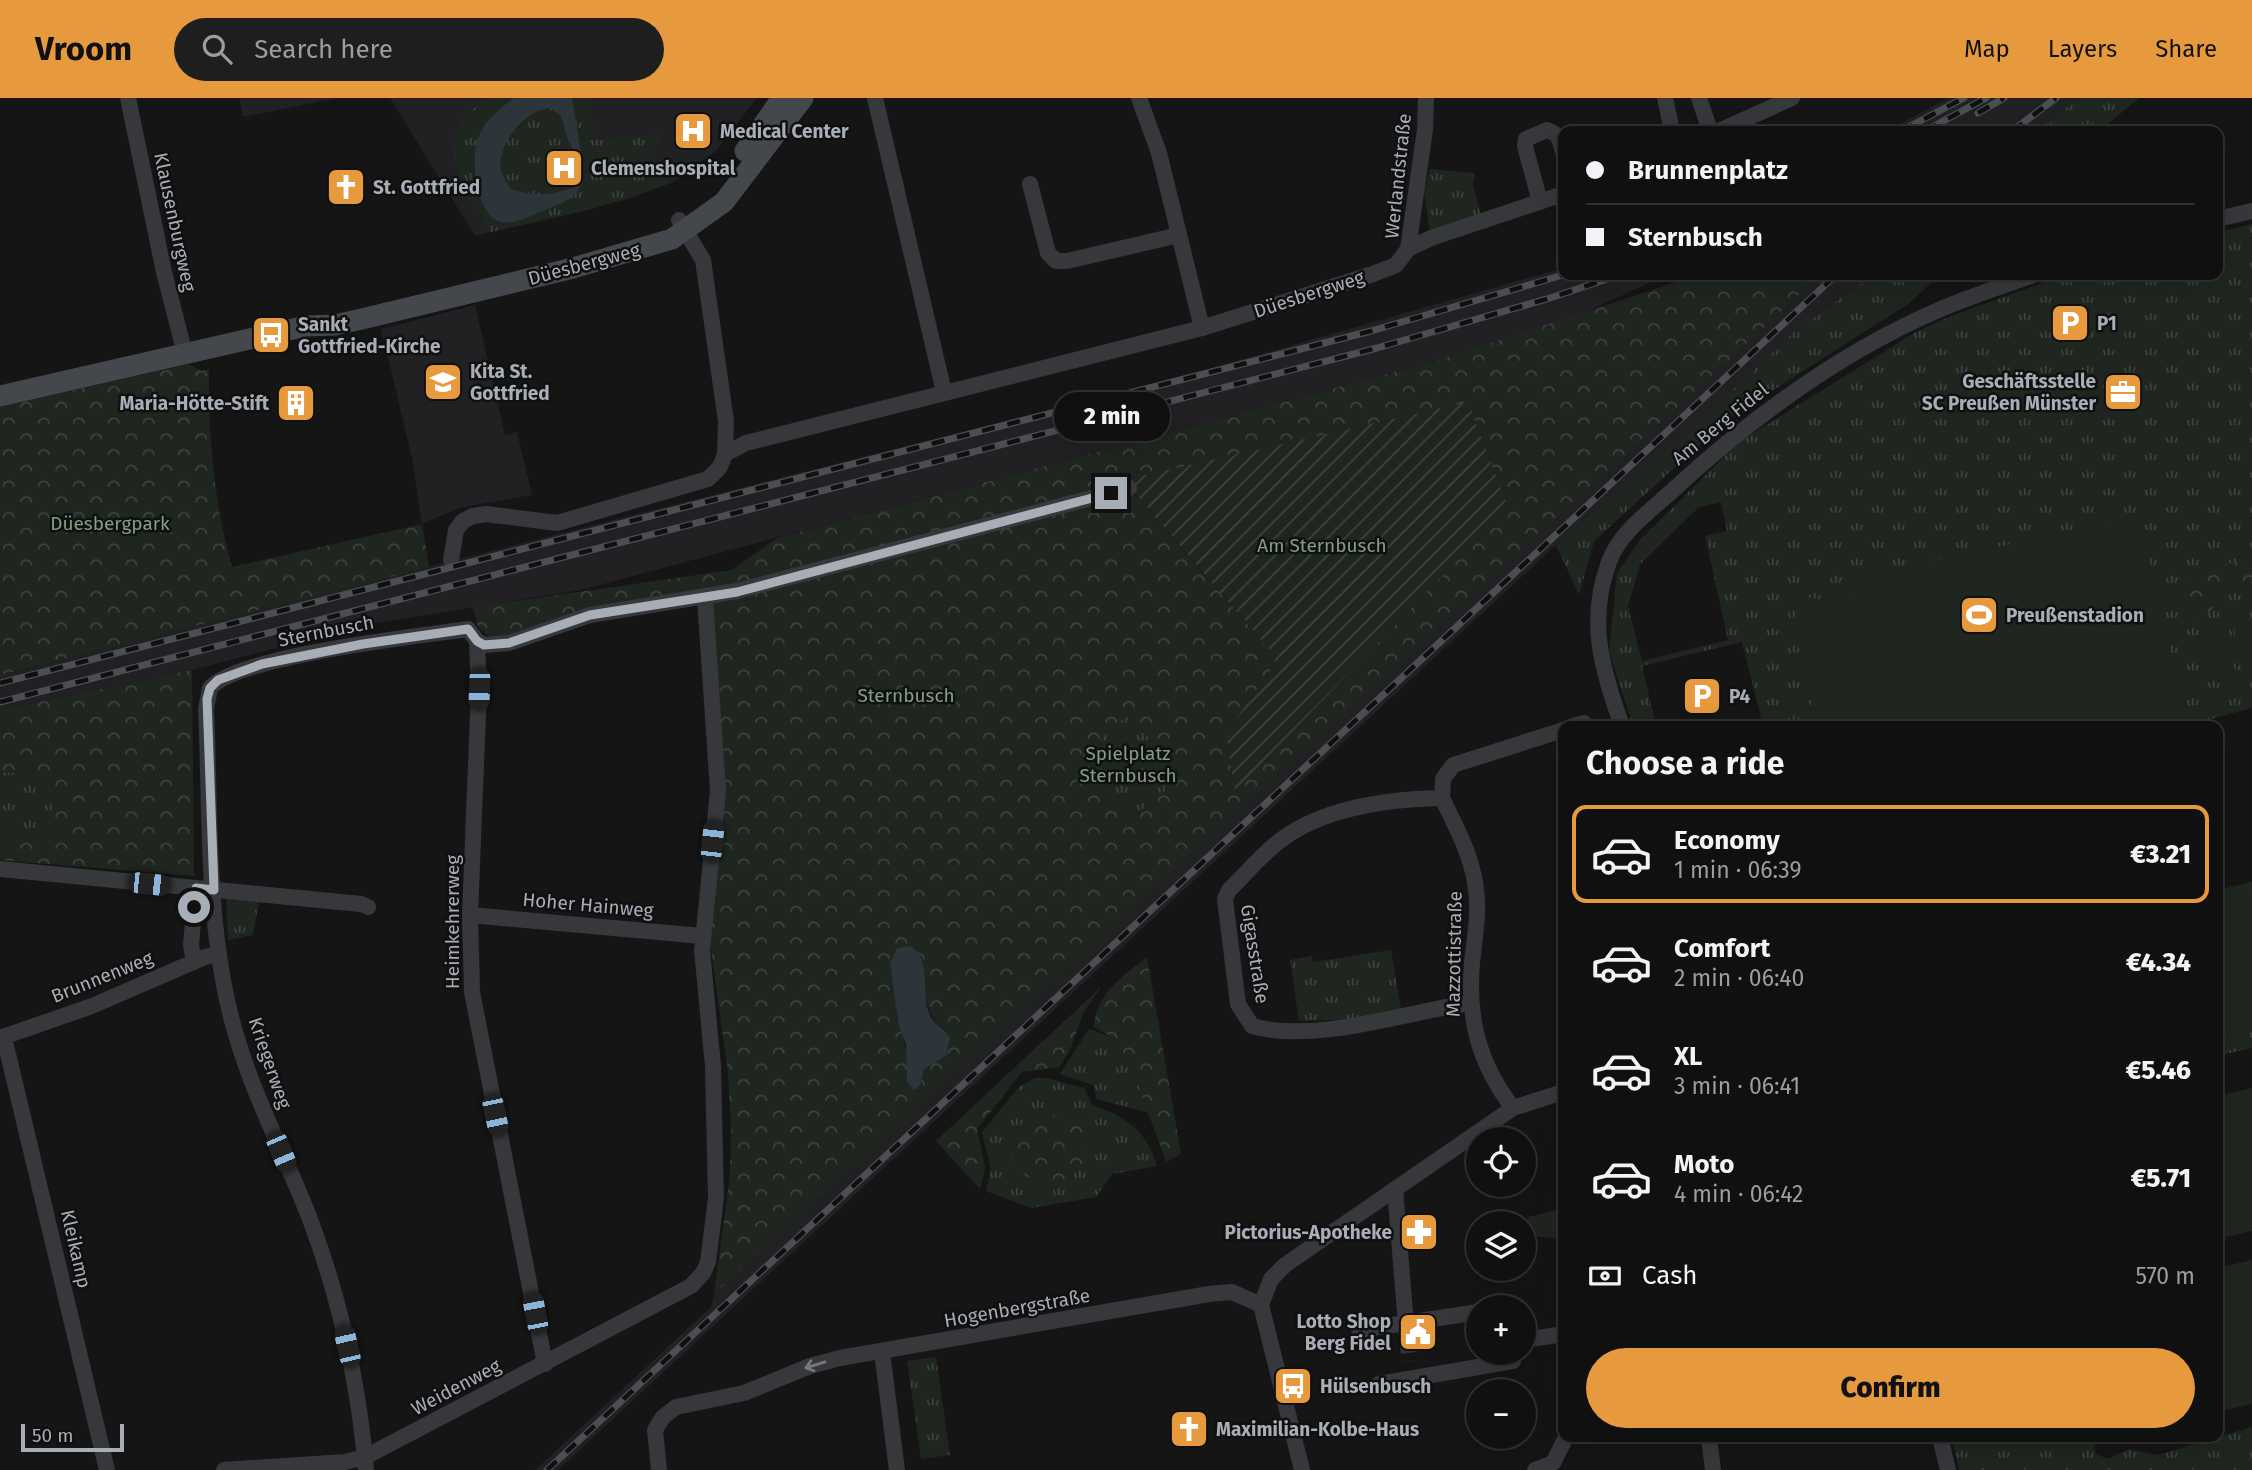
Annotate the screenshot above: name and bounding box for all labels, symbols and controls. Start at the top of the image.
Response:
search box [174,18,664,81]
text: Vroom [35,29,132,69]
icon: search [198,30,236,68]
text: Search here [254,34,393,65]
text: Map [1964,35,2010,63]
text: Layers [2048,35,2117,63]
text: Share [2155,35,2217,63]
hospital icon: Medical Center [672,110,714,152]
street label: Werlandstraße [1380,112,1416,240]
place label: Medical Center [720,120,849,143]
hospital icon: Clemenshospital [543,147,585,189]
street label: Klausenburgweg [149,150,201,294]
text: Brunnenplatz [1628,155,1788,186]
place label: Clemenshospital [591,157,736,180]
church icon: St. Gottfried [325,166,367,208]
place label: St. Gottfried [373,176,480,199]
text: Sternbusch [1628,222,1763,253]
street label: Düesbergweg [526,238,643,290]
street label: Düesbergweg [1251,265,1367,323]
parking icon: P1 [2049,302,2091,344]
place label: P1 [2097,312,2117,335]
place label: Sankt Gottfried-Kirche [298,313,440,358]
bus stop icon: Sankt Gottfried-Kirche [250,314,292,356]
place label: Kita St. Gottfried [470,360,550,405]
school or university icon: Kita St. Gottfried [422,361,464,403]
place label: Geschäftsstelle SC Preußen Münster [1922,370,2096,415]
office icon: Geschäftsstelle SC Preußen Münster [2102,371,2144,413]
street label: Am Berg Fidel [1667,378,1773,470]
building icon: Maria-Hötte-Stift [275,382,317,424]
place label: Maria-Hötte-Stift [119,392,270,415]
callout: 2 min [1053,392,1169,440]
text: 2 min [1084,402,1140,430]
route end [1095,477,1127,509]
park label: Düesbergpark [50,512,170,535]
park label: Am Sternbusch [1257,534,1387,557]
sports icon: Preußenstadion [1958,594,2000,636]
place label: Preußenstadion [2006,604,2144,627]
street label: Sternbusch [276,610,376,652]
car [468,668,491,710]
parking icon: P4 [1681,675,1723,717]
park label: Sternbusch [857,684,955,707]
place label: P4 [1729,685,1751,708]
park label: Spielplatz Sternbusch [1079,742,1177,787]
text: Choose a ride [1586,744,1784,782]
car [700,819,725,863]
icon: car [1590,823,1653,886]
text: Economy [1674,825,1780,856]
text: €3.21 [2130,839,2191,870]
street label: Heimkehrerweg [441,855,464,989]
text: 1 min · 06:39 [1674,856,1802,884]
car [128,871,171,897]
street label: Hoher Hainweg [522,888,655,922]
route start [178,891,210,923]
street label: Mazzottistraße [1441,891,1467,1017]
street label: Gigasstraße [1236,903,1274,1005]
icon: car [1590,931,1653,994]
text: Comfort [1674,933,1770,964]
street label: Brunnenweg [48,946,156,1008]
text: €4.34 [2126,947,2191,978]
text: 2 min · 06:40 [1674,964,1804,992]
street label: Kriegerweg [244,1014,296,1112]
icon: car [1590,1039,1653,1102]
text: XL [1674,1041,1702,1072]
text: €5.46 [2126,1055,2191,1086]
text: 3 min · 06:41 [1674,1072,1800,1100]
car [481,1092,510,1138]
map controls [1466,1127,1536,1449]
button: locate [1466,1127,1536,1197]
car [264,1129,299,1175]
icon: car [1590,1147,1653,1210]
text: Moto [1674,1149,1734,1180]
text: €5.71 [2131,1163,2191,1194]
text: 4 min · 06:42 [1674,1180,1803,1208]
street label: Kleikamp [56,1208,96,1290]
pharmacy icon: Pictorius-Apotheke [1398,1211,1440,1253]
button: layers [1466,1211,1536,1281]
place label: Pictorius-Apotheke [1225,1221,1392,1244]
icon: cash [1586,1257,1624,1295]
text: Cash [1642,1260,1698,1291]
text: 570 m [2135,1262,2195,1290]
street label: Hogenbergstraße [942,1284,1092,1332]
car [521,1290,550,1336]
button: + [1466,1295,1536,1365]
place label: Lotto Shop Berg Fidel [1296,1310,1391,1355]
public building icon: Lotto Shop Berg Fidel [1397,1311,1439,1353]
car [333,1323,362,1369]
button: Confirm [1586,1348,2195,1428]
street label: Weidenweg [407,1354,505,1420]
one-way arrow [804,1359,826,1372]
bus stop icon: Hülsenbusch [1272,1365,1314,1407]
place label: Hülsenbusch [1320,1375,1431,1398]
button: − [1466,1379,1536,1449]
church icon: Maximilian-Kolbe-Haus [1168,1408,1210,1450]
place label: Maximilian-Kolbe-Haus [1216,1418,1419,1441]
scale bar [21,1421,124,1453]
text: 50 m [32,1424,73,1447]

